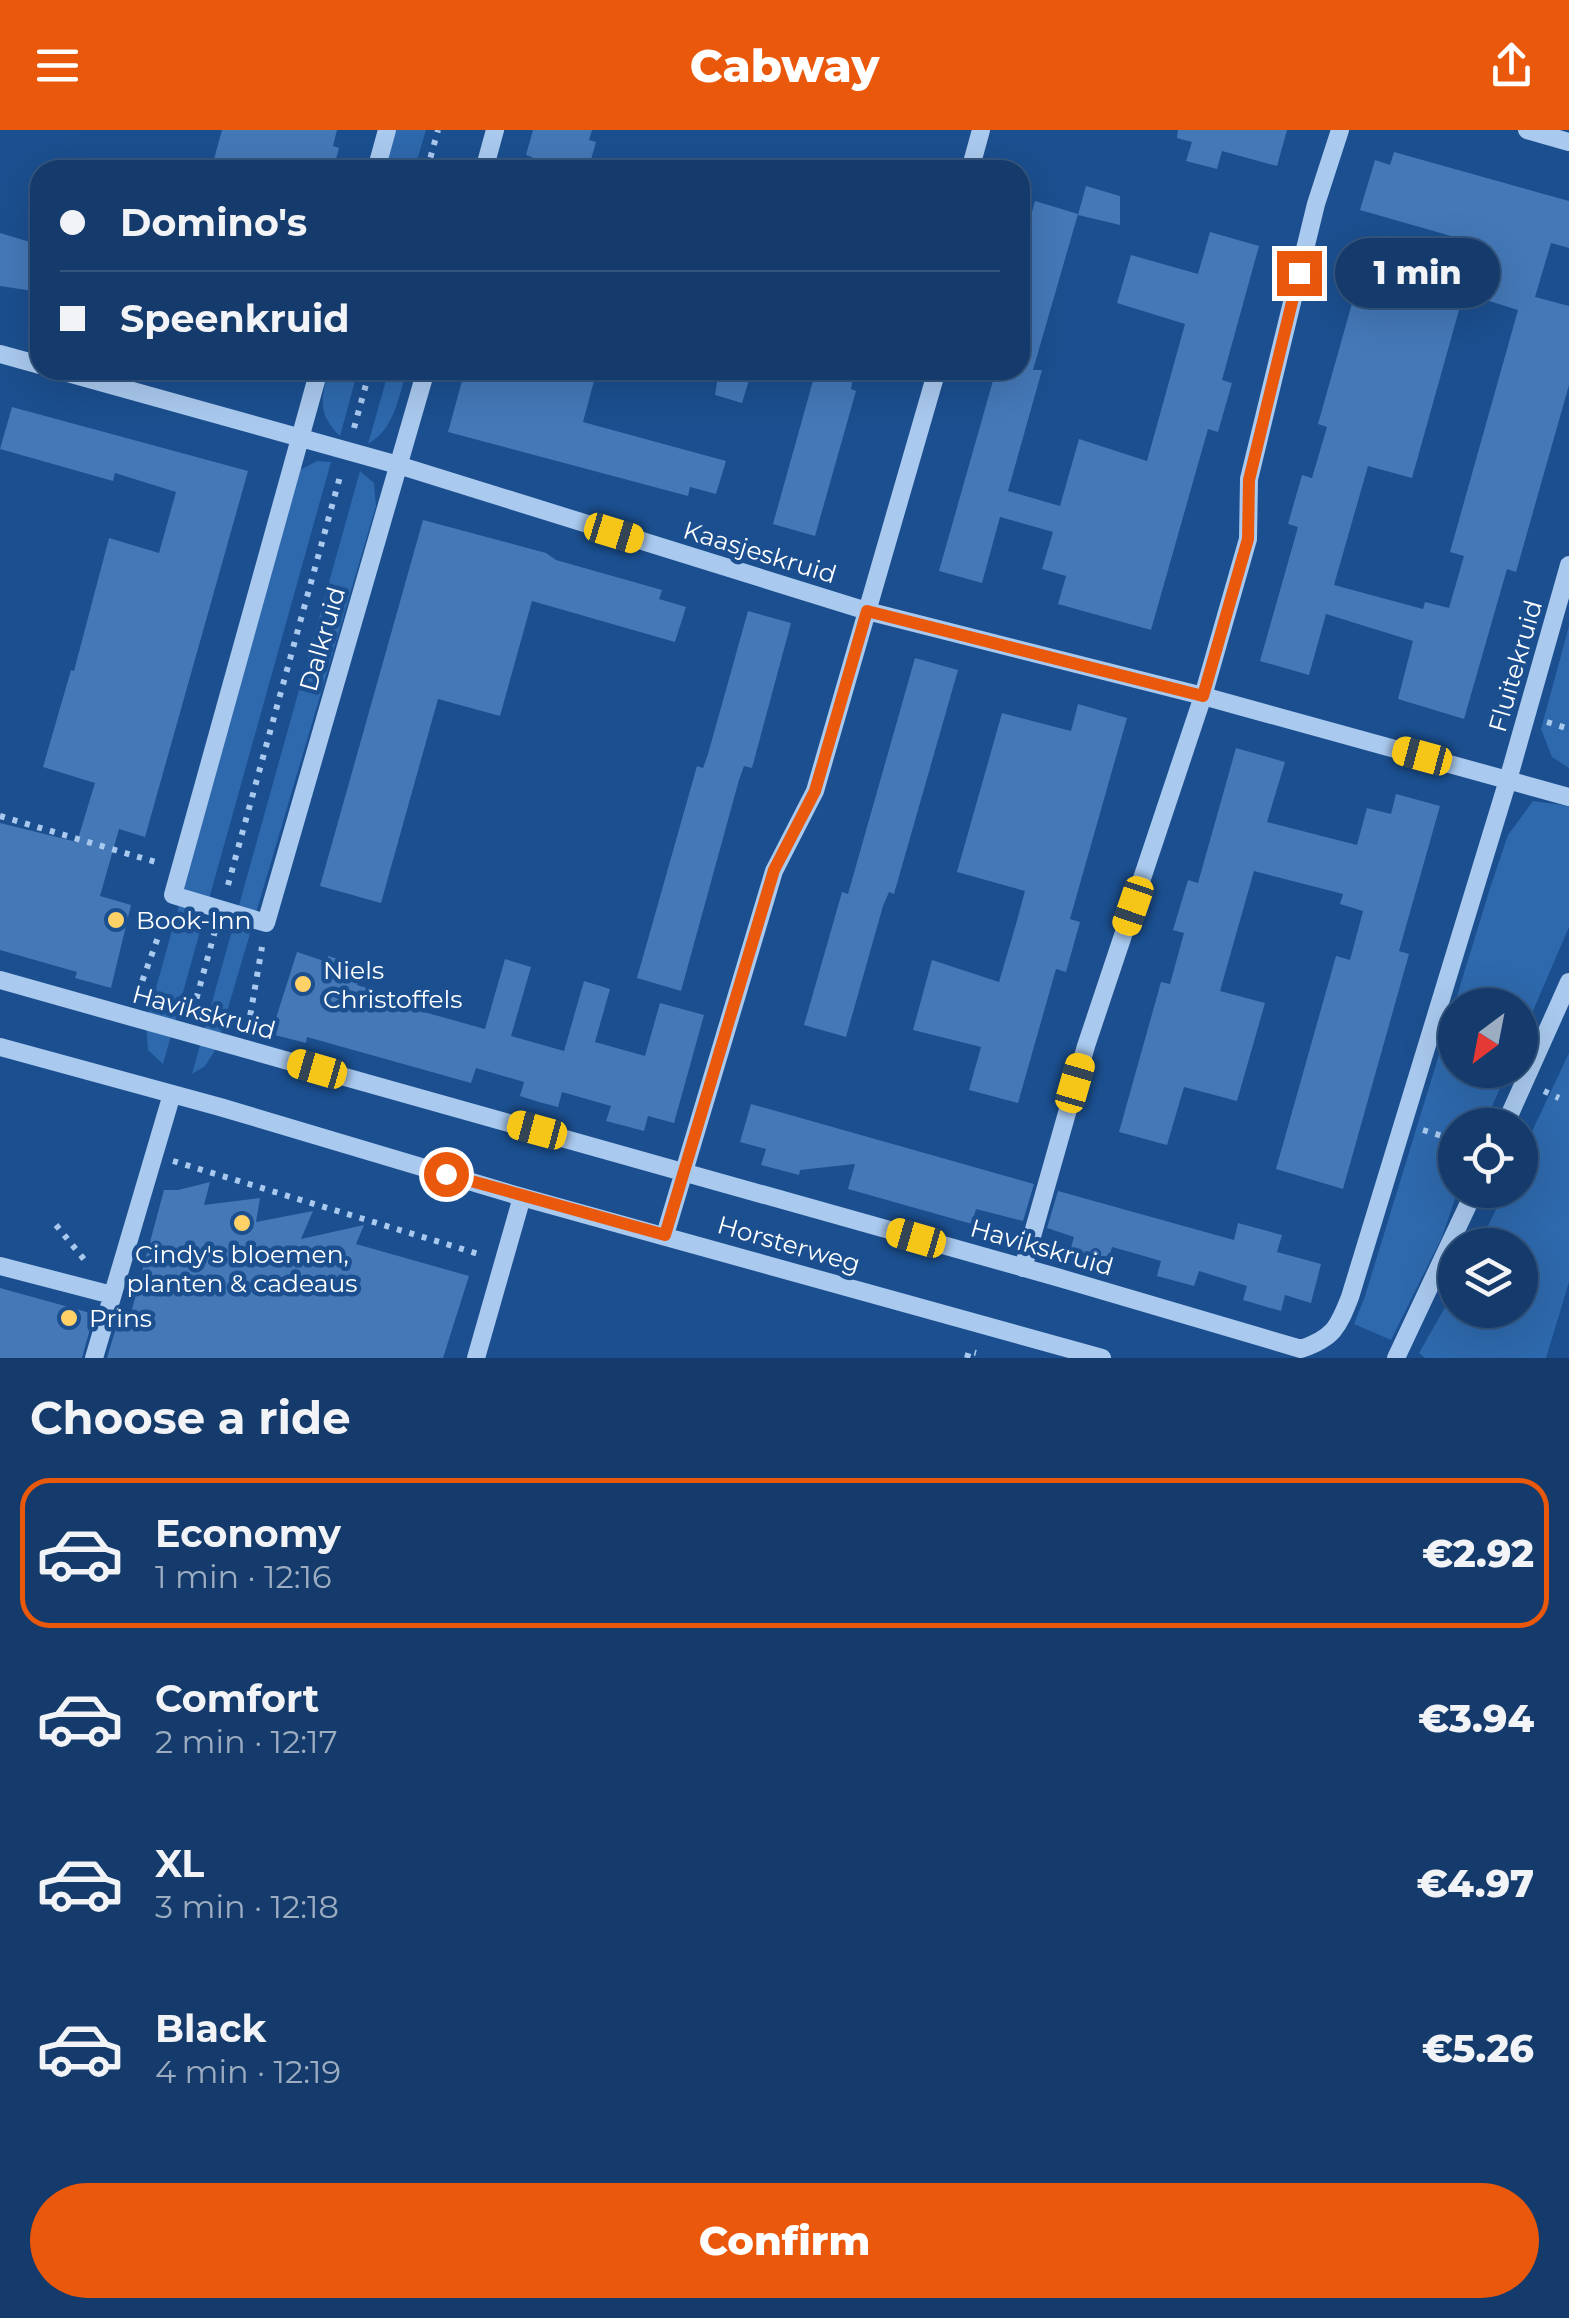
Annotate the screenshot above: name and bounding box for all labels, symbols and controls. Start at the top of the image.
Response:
icon: menu [30,38,85,93]
text: Cabway [690,38,879,93]
icon: share [1484,38,1539,93]
text: Domino's [120,199,307,246]
callout: 1 min [1334,238,1499,308]
route end [1277,251,1322,296]
text: 1 min [1373,253,1462,292]
text: Speenkruid [120,295,350,342]
car [581,510,647,556]
street label: Kaasjeskruid [680,514,840,590]
street label: Dalkruid [293,583,351,695]
street label: Fluitekruid [1482,597,1548,735]
car [1389,734,1455,778]
car [1109,873,1157,939]
place label: Book-Inn [136,905,252,935]
marker: Book-Inn [105,909,127,931]
place label: Niels Christoffels [323,955,463,1014]
marker: Niels Christoffels [292,973,314,995]
street label: Havikskruid [129,978,279,1046]
north arrow [1438,988,1538,1088]
map controls [1438,988,1538,1328]
car [284,1046,350,1092]
car [1052,1050,1098,1116]
car [504,1108,570,1152]
button: locate [1438,1108,1538,1208]
route start [424,1152,469,1197]
street label: Horsterweg [714,1209,864,1279]
marker: Cindy's bloemen, planten & cadeaus [231,1212,253,1234]
street label: Havikskruid [967,1212,1117,1282]
car [883,1215,949,1261]
button: layers [1438,1228,1538,1328]
place label: Cindy's bloemen, planten & cadeaus [126,1239,358,1298]
place label: Prins [89,1303,152,1333]
marker: Prins [58,1307,80,1329]
text: Choose a ride [30,1390,351,1445]
icon: car [35,1508,125,1598]
text: Economy [155,1510,341,1557]
text: €2.92 [1422,1530,1534,1577]
text: 1 min · 12:16 [155,1557,332,1596]
icon: car [35,1673,125,1763]
text: Comfort [155,1675,319,1722]
text: €3.94 [1418,1695,1534,1742]
text: 2 min · 12:17 [155,1722,338,1761]
icon: car [35,1838,125,1928]
text: XL [155,1840,204,1887]
text: €4.97 [1416,1860,1534,1907]
text: 3 min · 12:18 [155,1887,339,1926]
icon: car [35,2003,125,2093]
text: Black [155,2005,266,2052]
text: €5.26 [1422,2025,1534,2072]
text: 4 min · 12:19 [155,2052,341,2091]
button: Confirm [30,2183,1539,2298]

